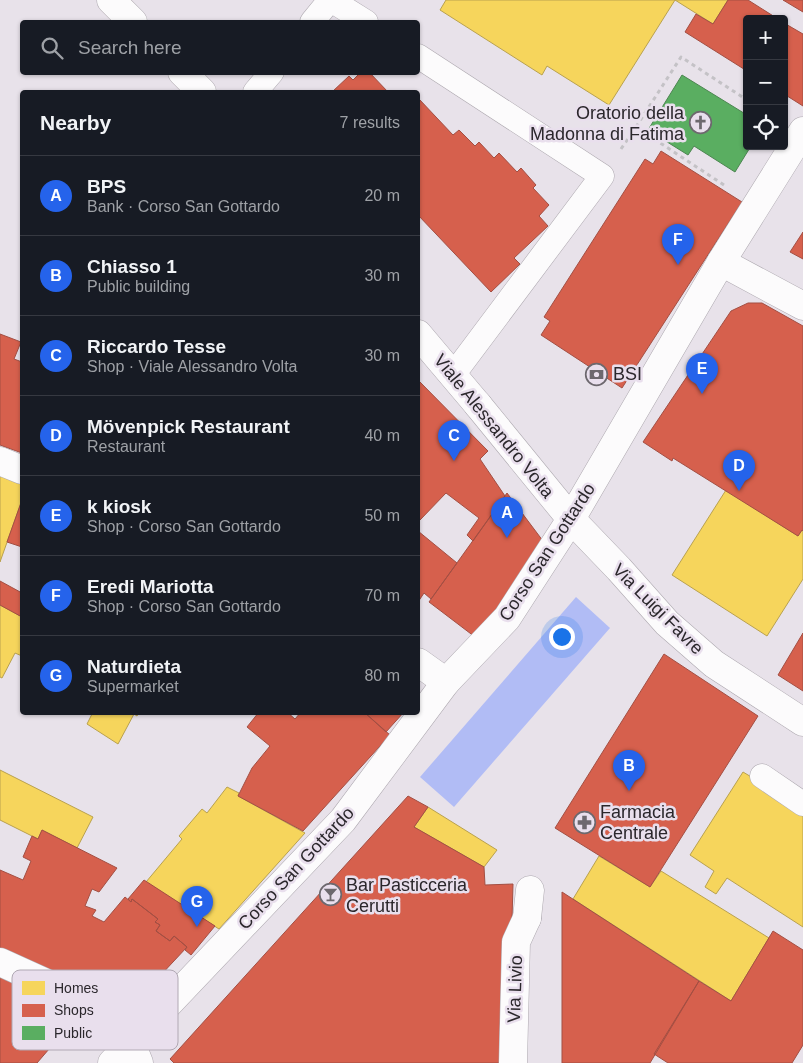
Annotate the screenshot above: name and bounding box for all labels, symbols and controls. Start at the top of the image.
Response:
map controls [743,15,788,150]
button: + [743,15,788,60]
search box [20,20,420,75]
icon: search [38,34,66,62]
text: Search here [78,37,182,58]
button: − [743,60,788,105]
place label: Oratorio della Madonna di Fatima [530,103,685,144]
button: locate [743,105,788,150]
text: Nearby [40,111,111,134]
church icon: Oratorio della Madonna di Fatima [688,111,712,135]
text: 7 results [340,114,400,131]
text: BPS [87,176,126,197]
text: A [50,187,62,204]
text: 20 m [364,187,400,204]
text: Bank · Corso San Gottardo [87,198,280,215]
pin: F [662,224,694,265]
text: Chiasso 1 [87,256,177,277]
text: B [50,267,62,284]
text: 30 m [364,267,400,284]
text: Public building [87,278,190,295]
text: Riccardo Tesse [87,336,226,357]
text: C [50,347,62,364]
text: 30 m [364,347,400,364]
street label: Viale Alessandro Volta [430,350,559,503]
pin: E [686,353,718,394]
text: Shop · Viale Alessandro Volta [87,358,298,375]
bank icon: BSI [585,362,609,386]
place label: BSI [613,364,642,384]
text: Mövenpick Restaurant [87,416,290,437]
pin: C [438,420,470,461]
text: D [50,427,62,444]
text: 40 m [364,427,400,444]
text: Restaurant [87,438,165,455]
pin: D [723,450,755,491]
street label: Corso San Gottardo [495,479,599,625]
text: k kiosk [87,496,151,517]
pin: A [491,497,523,538]
text: E [51,507,61,524]
text: 50 m [364,507,400,524]
text: Shop · Corso San Gottardo [87,518,281,535]
street label: Via Luigi Favre [609,560,707,658]
text: Eredi Mariotta [87,576,214,597]
text: F [51,587,61,604]
text: 70 m [364,587,400,604]
text: Shop · Corso San Gottardo [87,598,281,615]
your location [549,624,575,650]
text: Naturdieta [87,656,181,677]
text: G [50,667,62,684]
text: 80 m [364,667,400,684]
text: Supermarket [87,678,179,695]
pin: B [613,750,645,791]
place label: Farmacia Centrale [600,802,676,843]
street label: Corso San Gottardo [234,803,358,933]
pharmacy icon: Farmacia Centrale [572,810,596,834]
place label: Bar Pasticceria Cerutti [346,875,468,916]
bar icon: Bar Pasticceria Cerutti [318,883,342,907]
pin: G [181,886,213,927]
street label: Via Livio [504,955,526,1023]
legend [12,970,178,1050]
text: Homes [54,980,98,996]
text: Shops [54,1002,94,1018]
text: Public [54,1025,92,1041]

